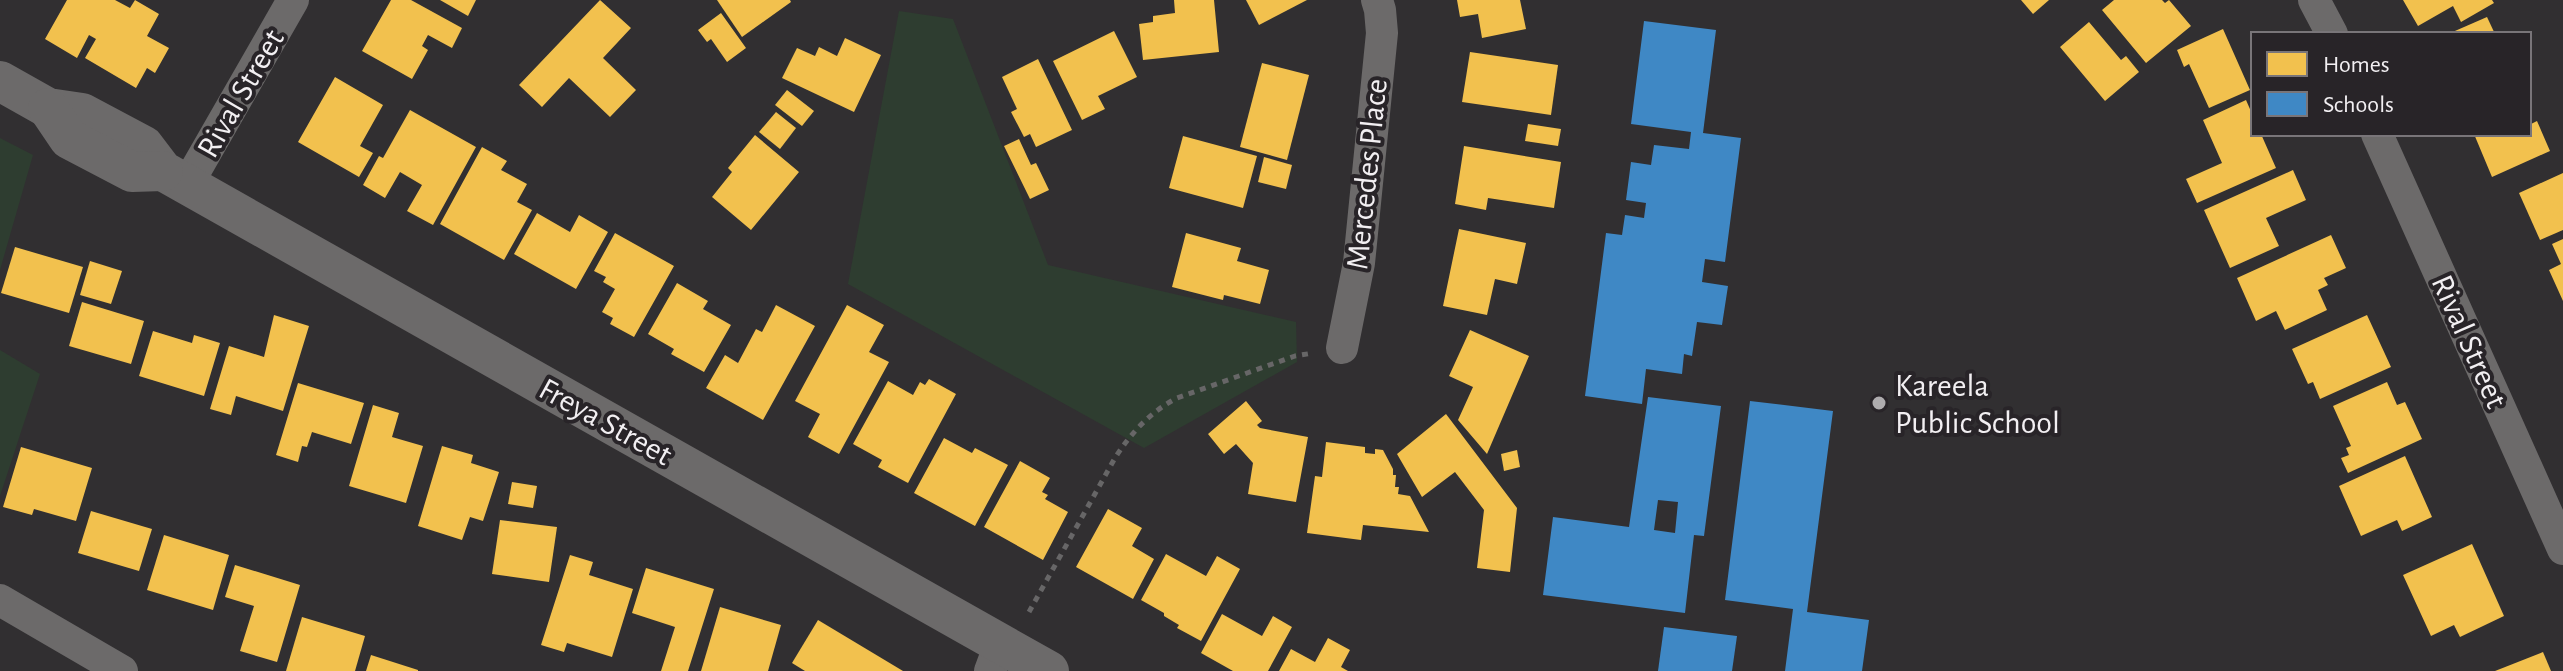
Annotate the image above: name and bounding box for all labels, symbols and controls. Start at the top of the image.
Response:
street label: Rival Street [192,24,290,163]
legend [2251,32,2531,136]
text: Homes [2323,53,2390,77]
street label: Mercedes Place [1341,77,1393,271]
text: Schools [2323,93,2394,117]
street label: Rival Street [2426,270,2513,413]
place label: Kareela Public School [1895,370,2060,439]
street label: Freya Street [534,372,677,471]
marker: Kareela Public School [1870,394,1888,412]

